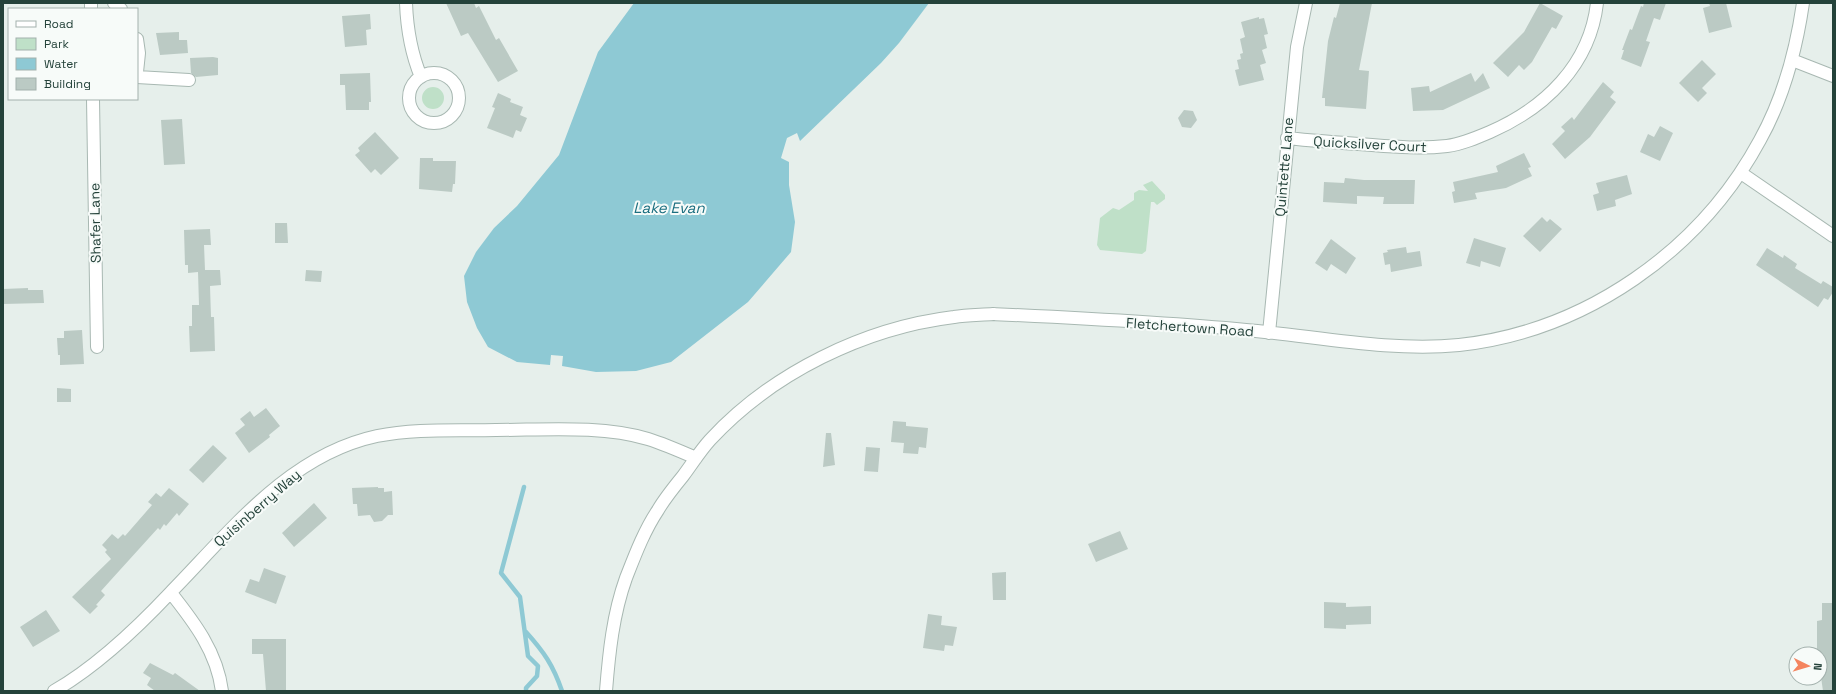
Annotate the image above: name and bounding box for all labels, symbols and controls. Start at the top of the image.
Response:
legend [8,8,138,100]
text: Road [44,16,73,32]
text: Park [44,36,69,52]
text: Water [44,56,78,72]
text: Building [44,76,91,92]
street label: Quintette Lane [1271,117,1297,217]
street label: Quicksilver Court [1313,132,1427,156]
street label: Shafer Lane [85,183,105,263]
water label: Lake Evan [633,198,705,217]
street label: Fletchertown Road [1125,314,1255,340]
street label: Quisinberry Way [210,465,304,551]
north arrow [1788,646,1828,686]
text: N [1811,663,1825,671]

